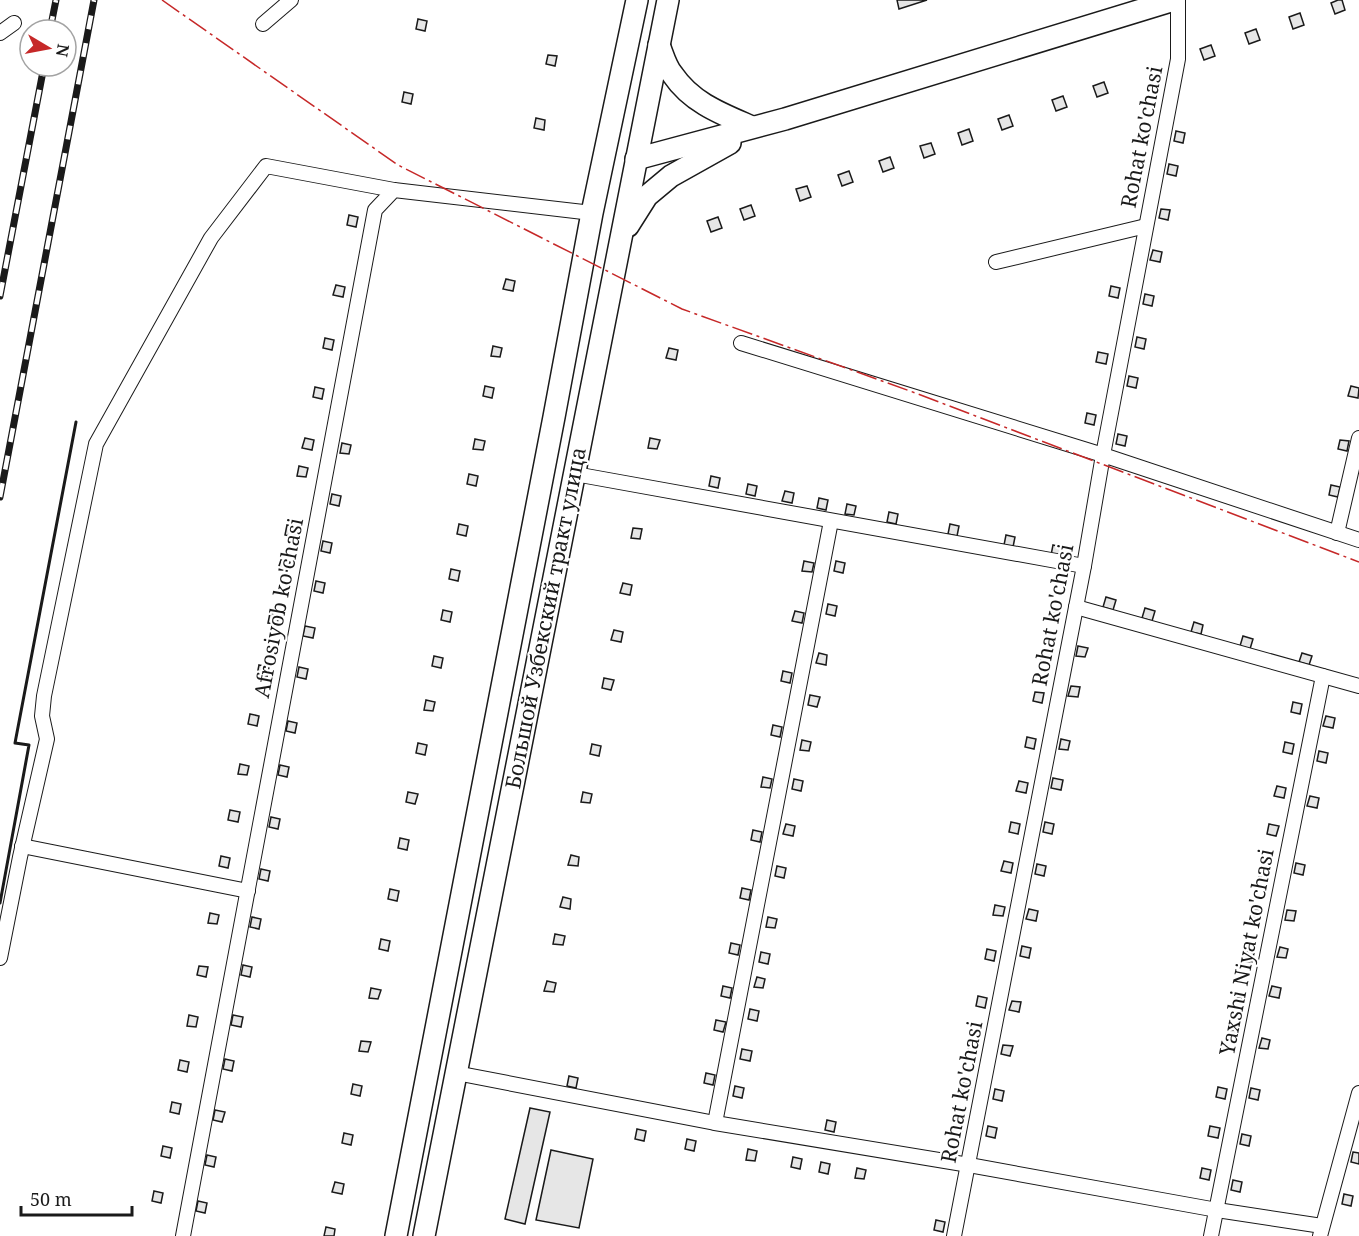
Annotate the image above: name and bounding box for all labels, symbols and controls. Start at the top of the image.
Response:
north arrow [18,18,78,78]
text: N [51,42,75,59]
street label: Rohat ko'chasi [1114,63,1169,210]
street label: Большой Узбекский тракт улица [498,445,592,791]
street label: Afrosiyob ko'chasi [247,515,309,700]
street label: Rohat ko'chasi [1025,541,1080,688]
street label: Yaxshi Niyat ko'chasi [1212,846,1280,1059]
street label: Rohat ko'chasi [934,1018,989,1165]
scale bar [21,1179,132,1217]
text: 50 m [30,1187,72,1211]

